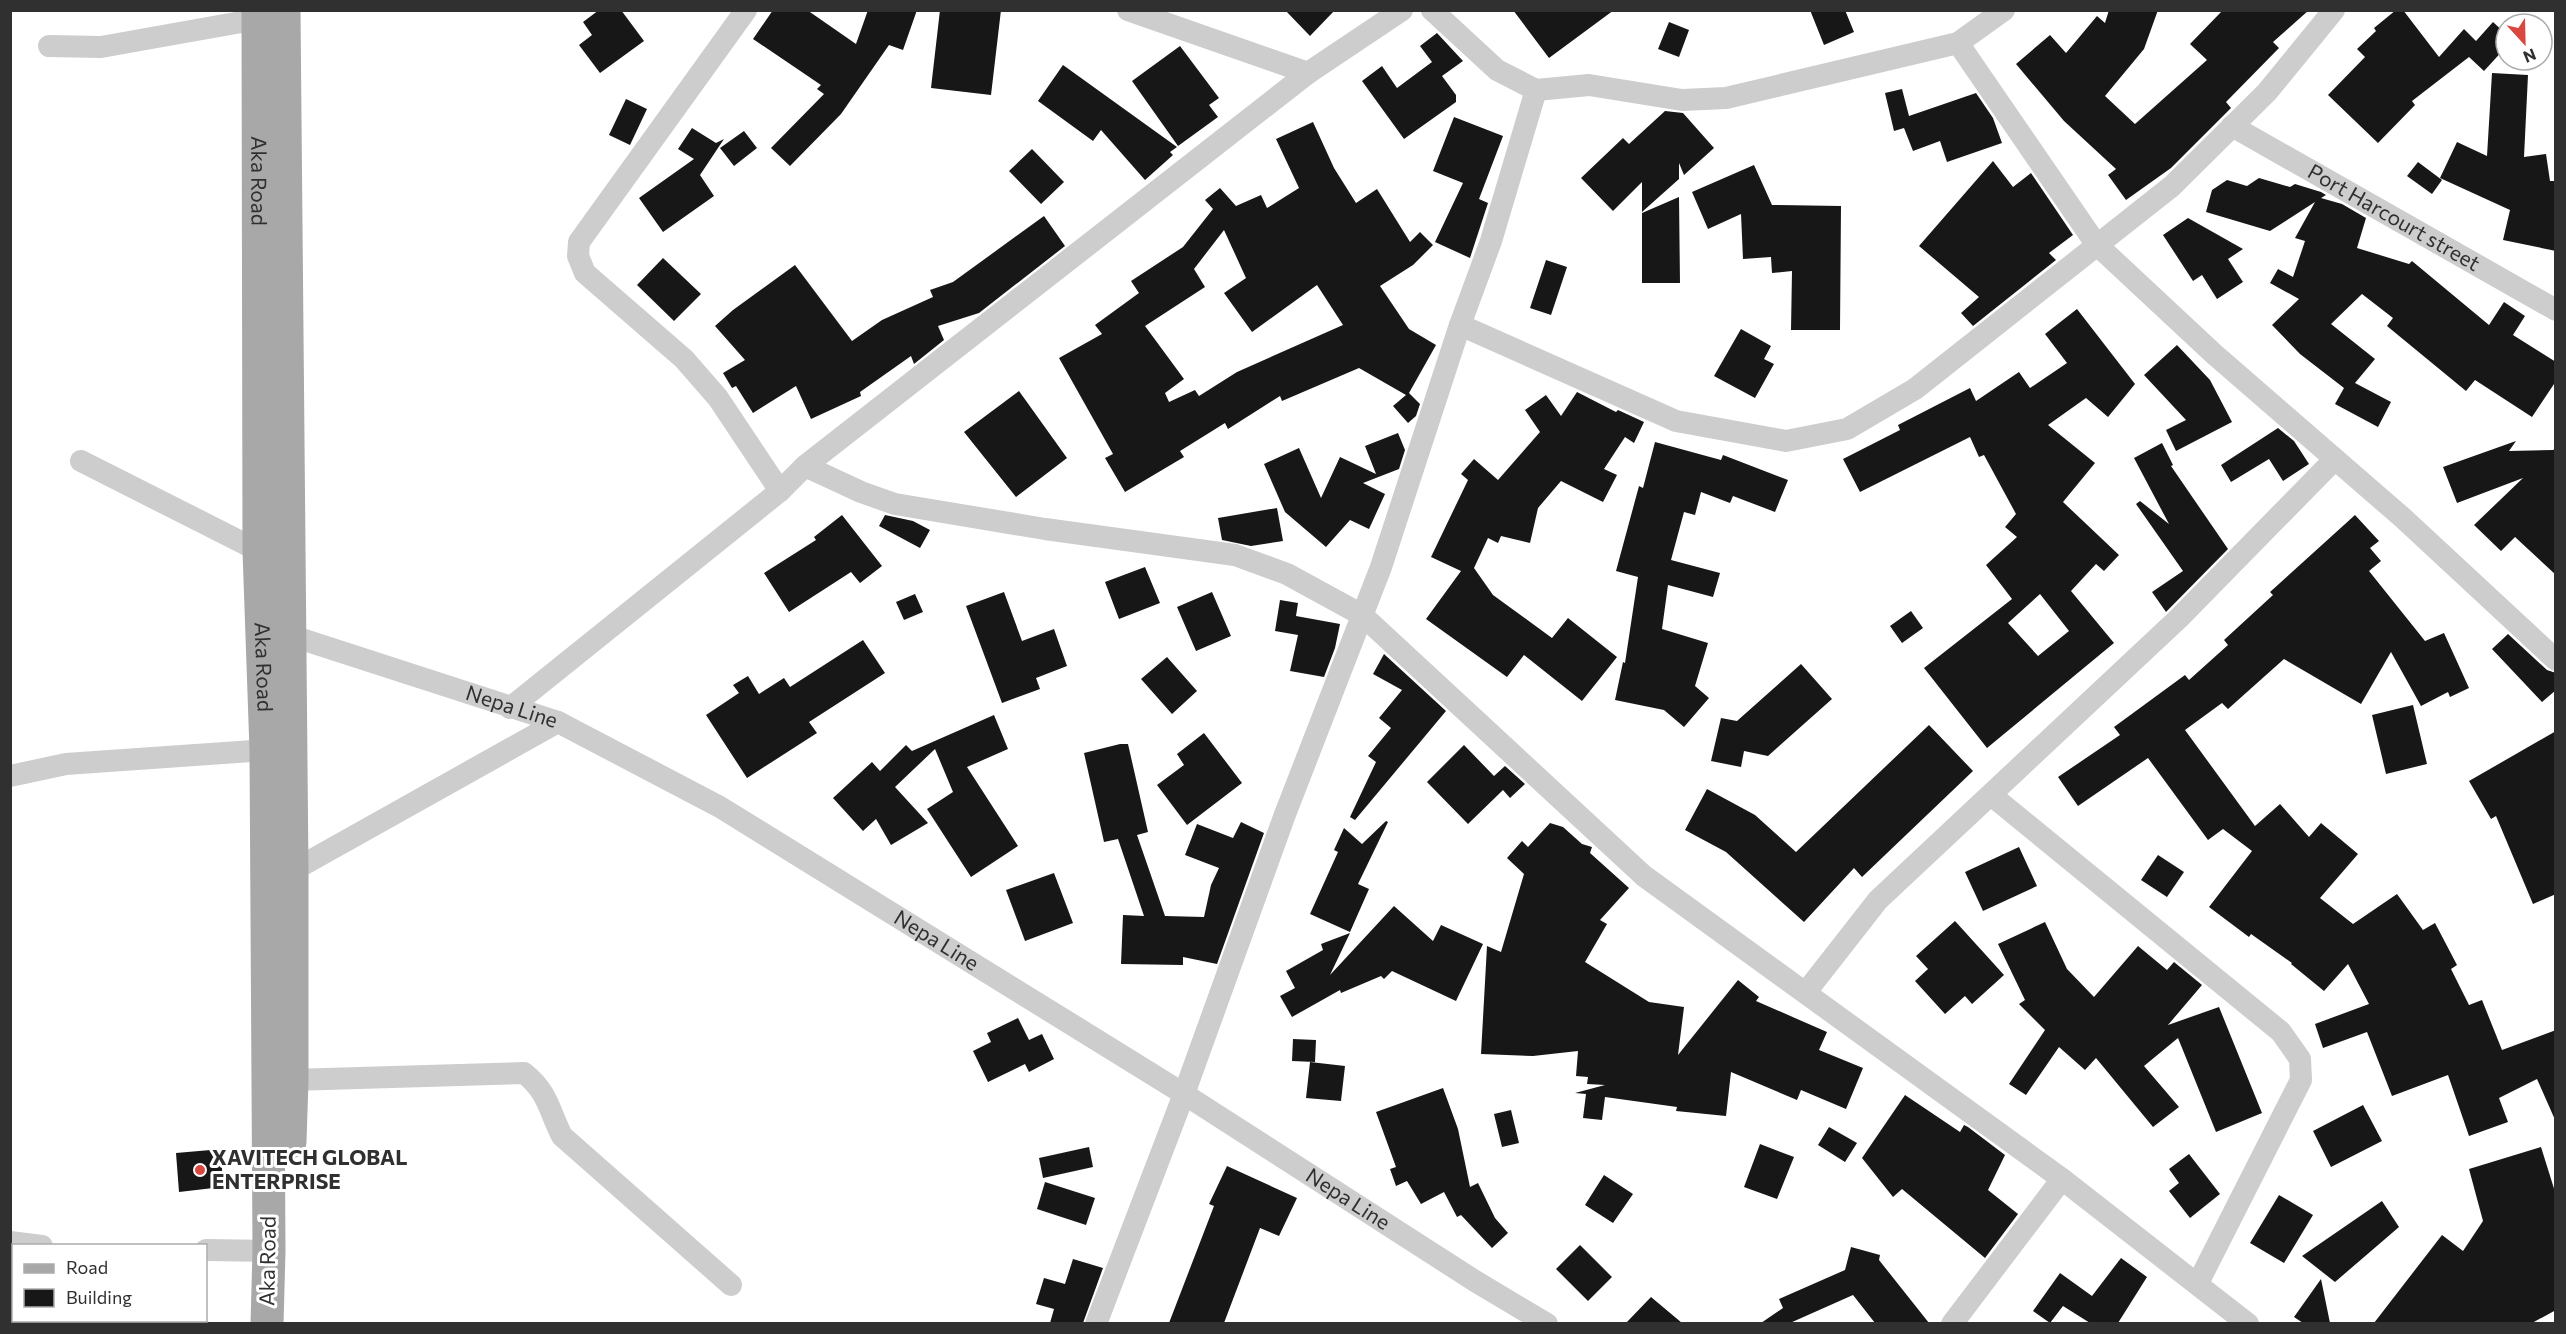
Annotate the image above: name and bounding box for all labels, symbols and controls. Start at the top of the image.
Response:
north arrow [2494,12,2554,72]
text: N [2521,45,2539,67]
street label: Aka Road [247,136,272,226]
street label: Port Harcourt street [2304,158,2485,275]
street label: Aka Road [251,621,279,712]
street label: Nepa Line [463,679,561,732]
street label: Nepa Line [890,904,984,975]
place label: XAVITECH GLOBAL ENTERPRISE [212,1144,407,1193]
street label: Nepa Line [1302,1162,1395,1234]
marker: XAVITECH GLOBAL ENTERPRISE [193,1163,207,1177]
street label: Aka Road [253,1216,280,1306]
legend [12,1244,207,1322]
text: Road [66,1256,108,1278]
text: Building [66,1286,132,1308]

